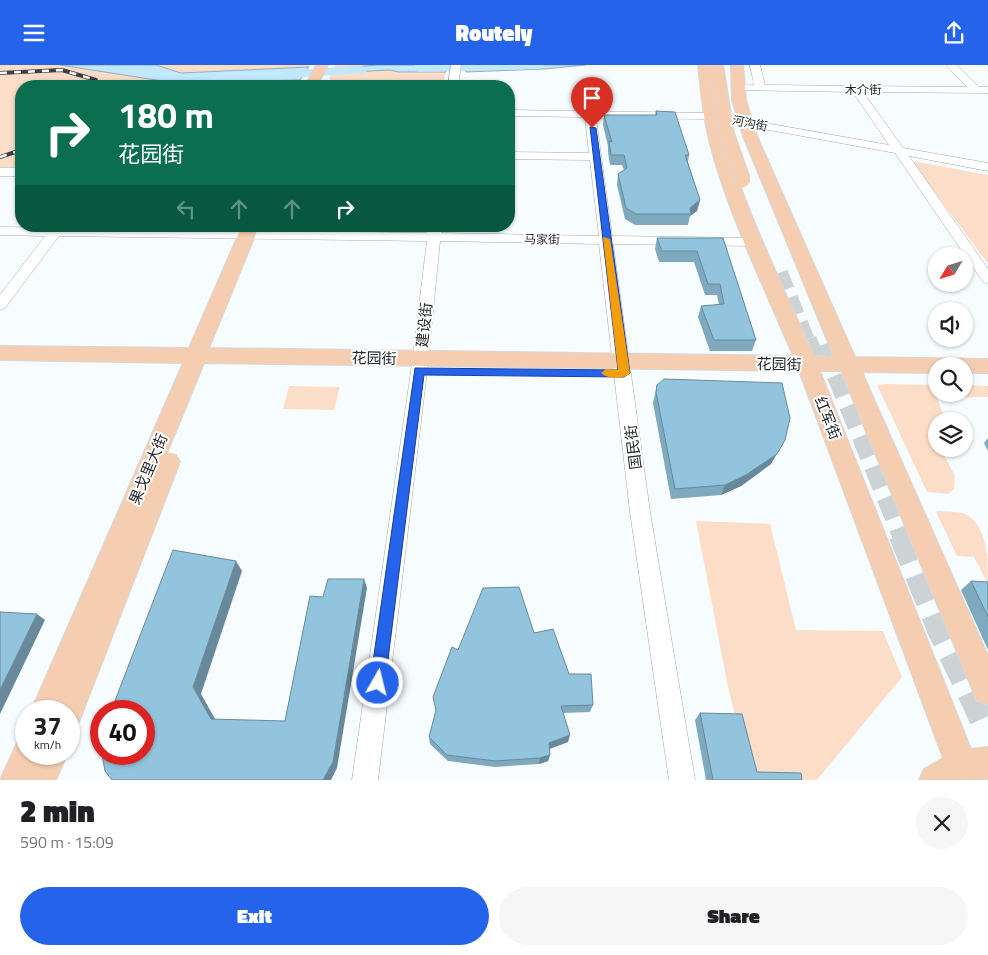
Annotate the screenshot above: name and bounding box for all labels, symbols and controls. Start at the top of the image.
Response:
text: Routely [455,16,533,50]
icon: menu [20,19,48,47]
icon: share [940,19,968,47]
pin [571,77,613,128]
street label: 木介街 [845,80,881,99]
icon: arrive [578,84,606,112]
text: 180 m [118,88,214,142]
icon: right [35,100,100,165]
street label: 河沟街 [731,110,769,136]
text: 花园街 [118,137,184,171]
icon: left [172,195,200,223]
icon: ahead [225,195,253,223]
icon: ahead [278,195,306,223]
icon: right [331,195,359,223]
street label: 马家街 [524,229,560,249]
north arrow [928,247,972,293]
map controls [928,247,973,457]
street label: 建设街 [410,301,438,349]
button: sound [928,302,973,347]
street label: 花园街 [351,346,397,370]
street label: 花园街 [756,352,802,376]
button: search [928,357,973,402]
street label: 红军街 [809,393,847,443]
button: layers [928,412,973,457]
street label: 国民街 [619,423,647,471]
street label: 果戈里大街 [123,430,173,508]
position arrow [351,656,403,708]
speed limit sign: 40 [90,700,155,765]
text: 37 [33,707,62,745]
text: km/h [34,735,61,754]
text: 2 min [20,788,95,834]
button: close [916,797,968,849]
text: 590 m · 15:09 [20,830,114,854]
button: Exit [20,887,489,945]
button: Share [499,887,968,945]

